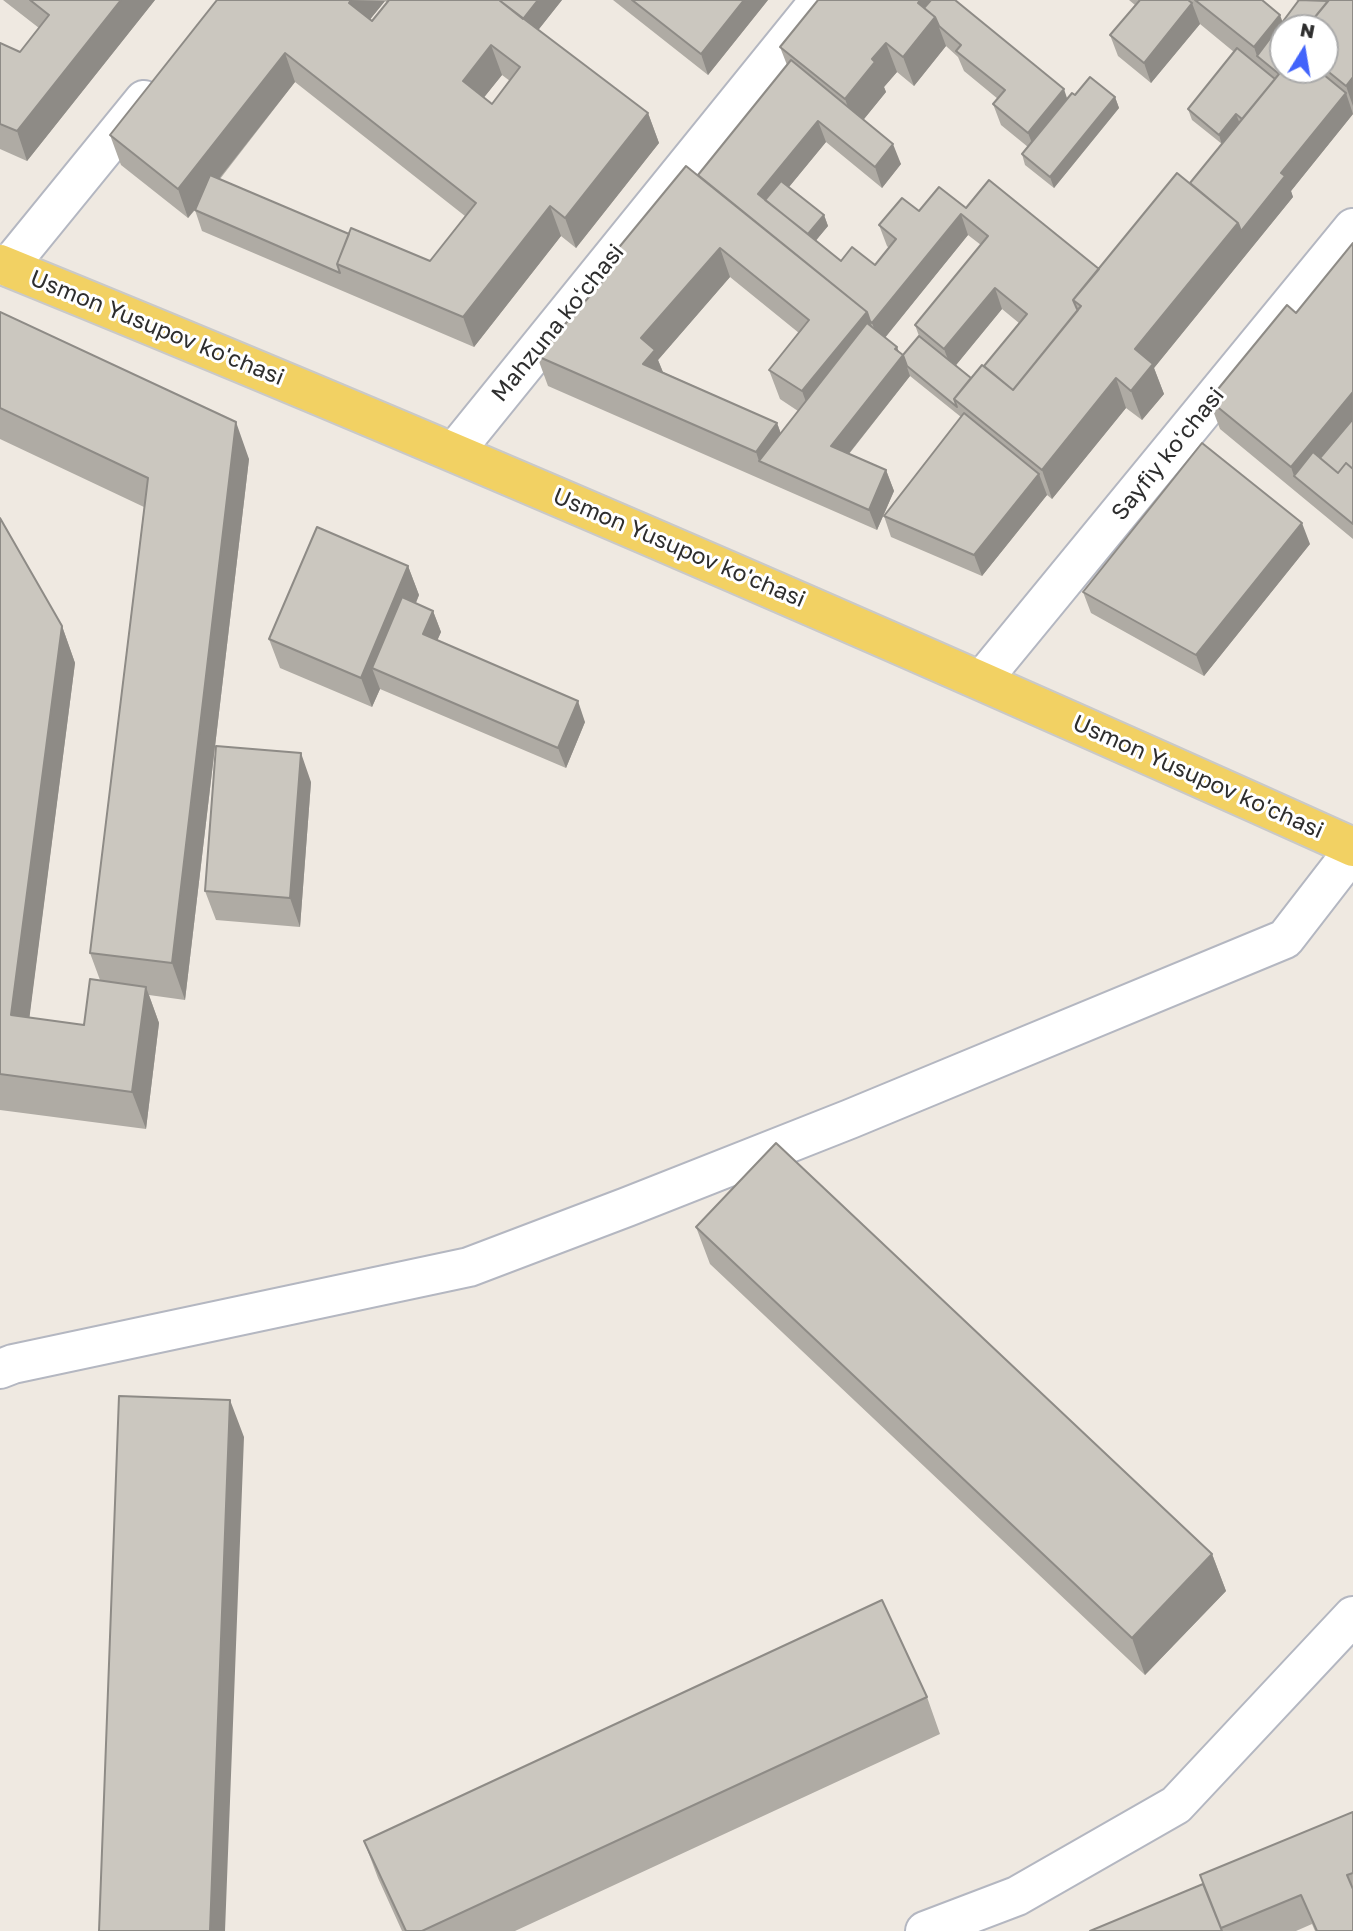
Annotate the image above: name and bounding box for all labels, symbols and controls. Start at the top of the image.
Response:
north arrow [1269,14,1339,84]
text: N [1298,17,1317,43]
street label: Mahzuna koʻchasi [486,239,630,407]
street label: Usmon Yusupov ko'chasi [26,264,288,392]
street label: Sayfiy koʻchasi [1106,382,1230,526]
street label: Usmon Yusupov ko'chasi [549,482,809,614]
street label: Usmon Yusupov ko'chasi [1068,709,1328,845]

